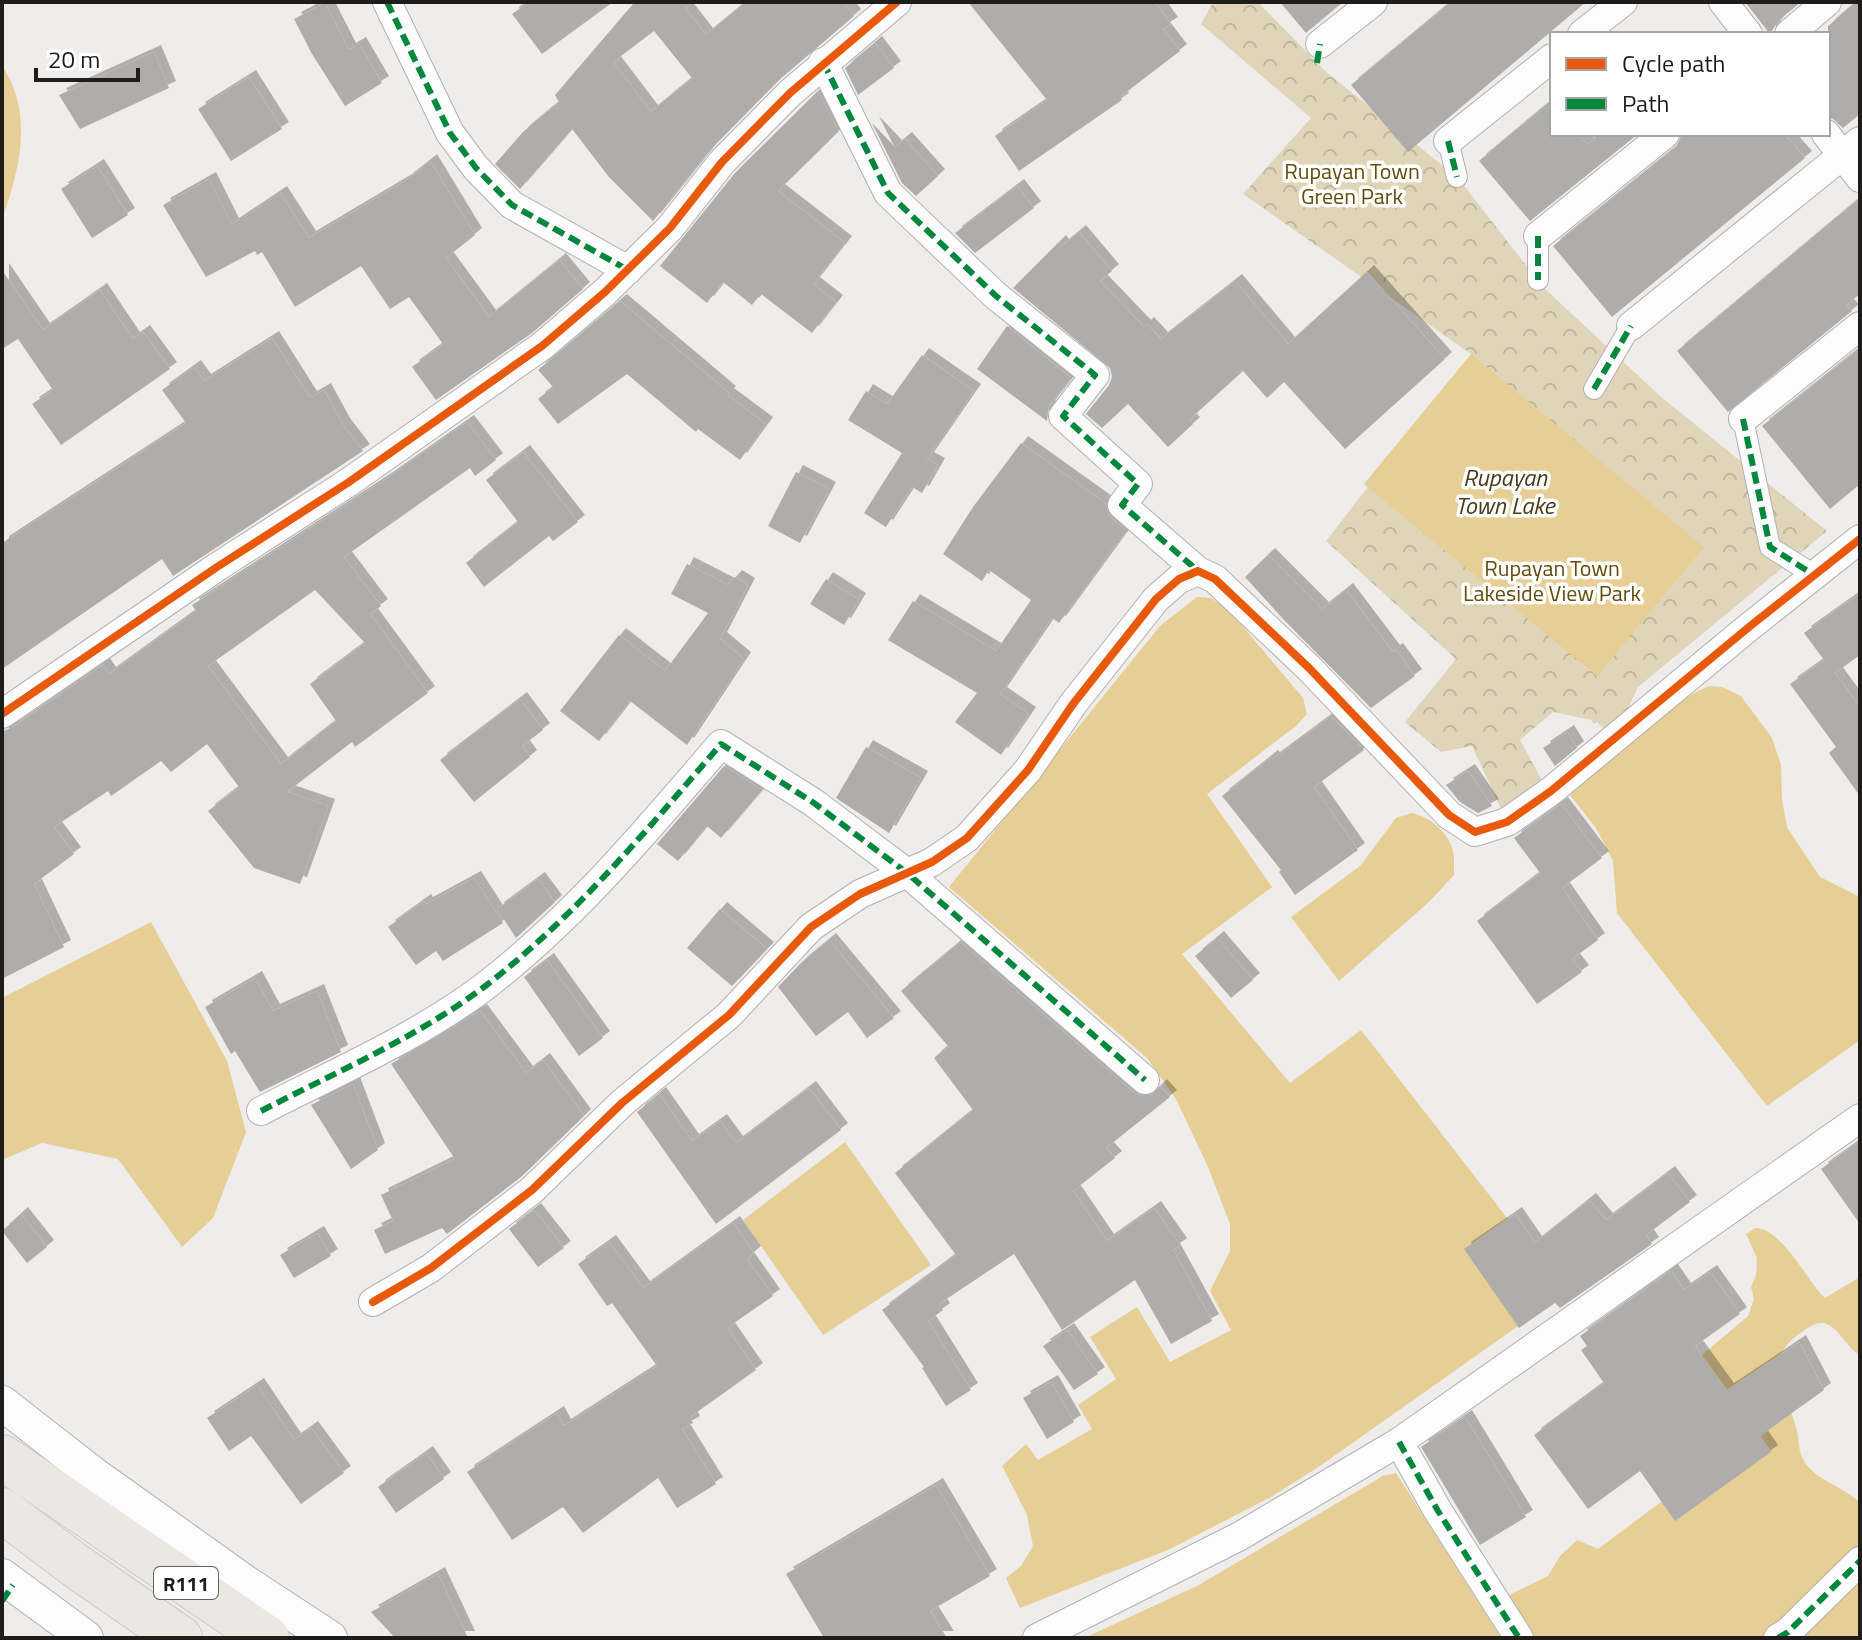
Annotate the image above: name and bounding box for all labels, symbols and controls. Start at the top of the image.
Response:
scale bar [36,32,138,82]
legend [1550,32,1830,136]
text: 20 m [48,41,100,77]
text: Cycle path [1622,45,1725,81]
text: Path [1622,85,1669,121]
park label: Rupayan Town Green Park [1284,154,1420,213]
water label: Rupayan Town Lake [1455,459,1557,523]
park label: Rupayan Town Lakeside View Park [1463,551,1641,610]
road number: R111 [154,1567,218,1599]

